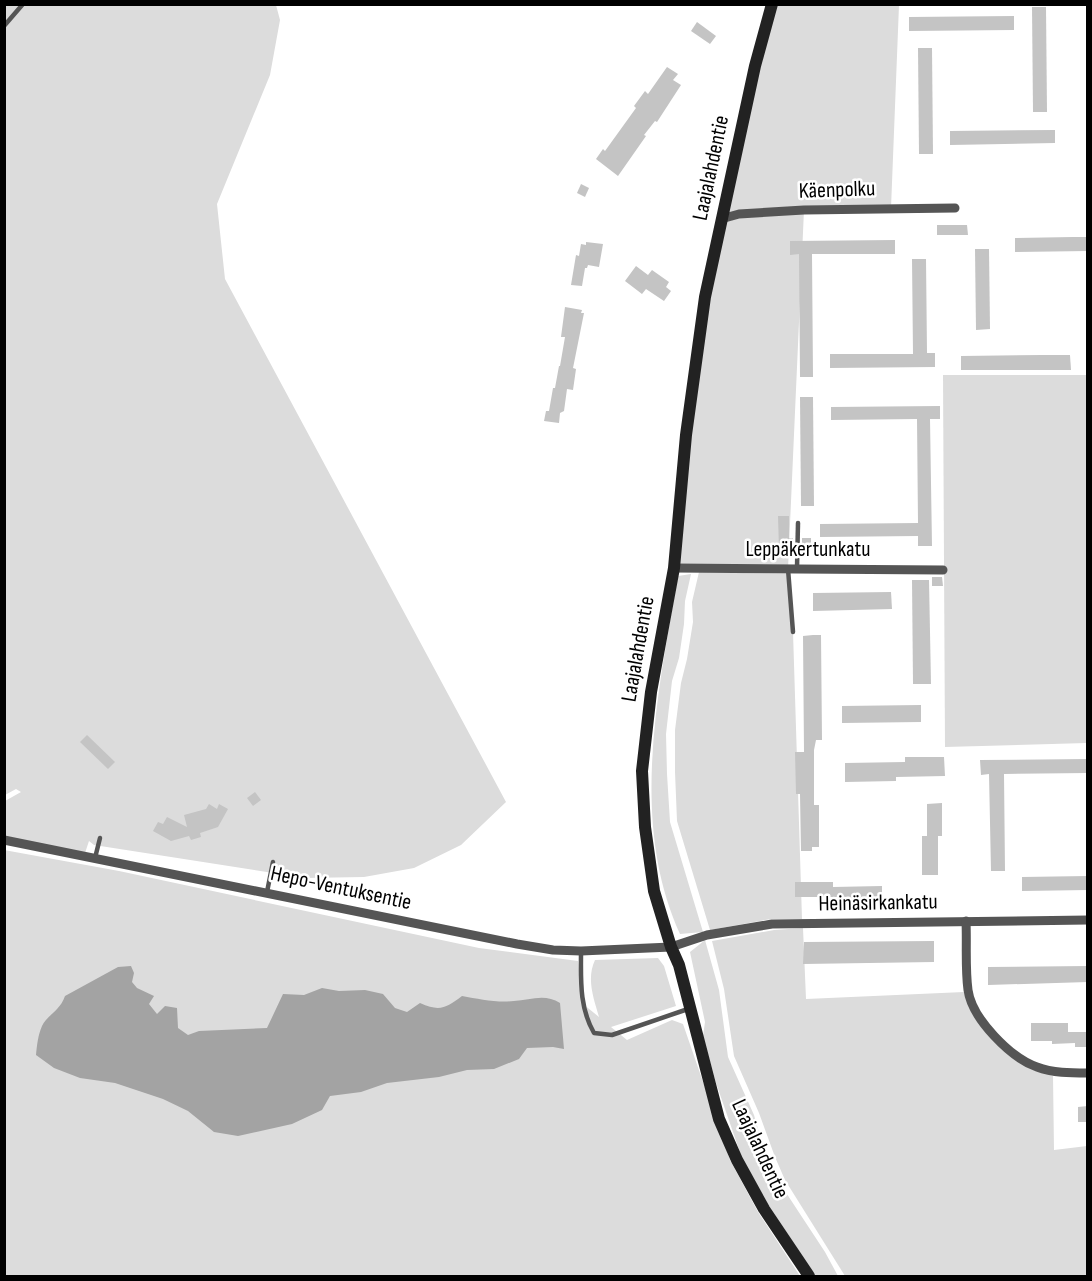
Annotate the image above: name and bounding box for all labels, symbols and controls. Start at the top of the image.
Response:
street label: Laajalahdentie [687,113,735,223]
street label: Käenpolku [798,175,876,205]
street label: Leppäkertunkatu [746,536,870,563]
street label: Laajalahdentie [615,594,661,704]
street label: Hepo-Ventuksentie [268,860,414,916]
street label: Heinäsirkankatu [818,888,938,918]
street label: Laajalahdentie [725,1095,795,1203]

